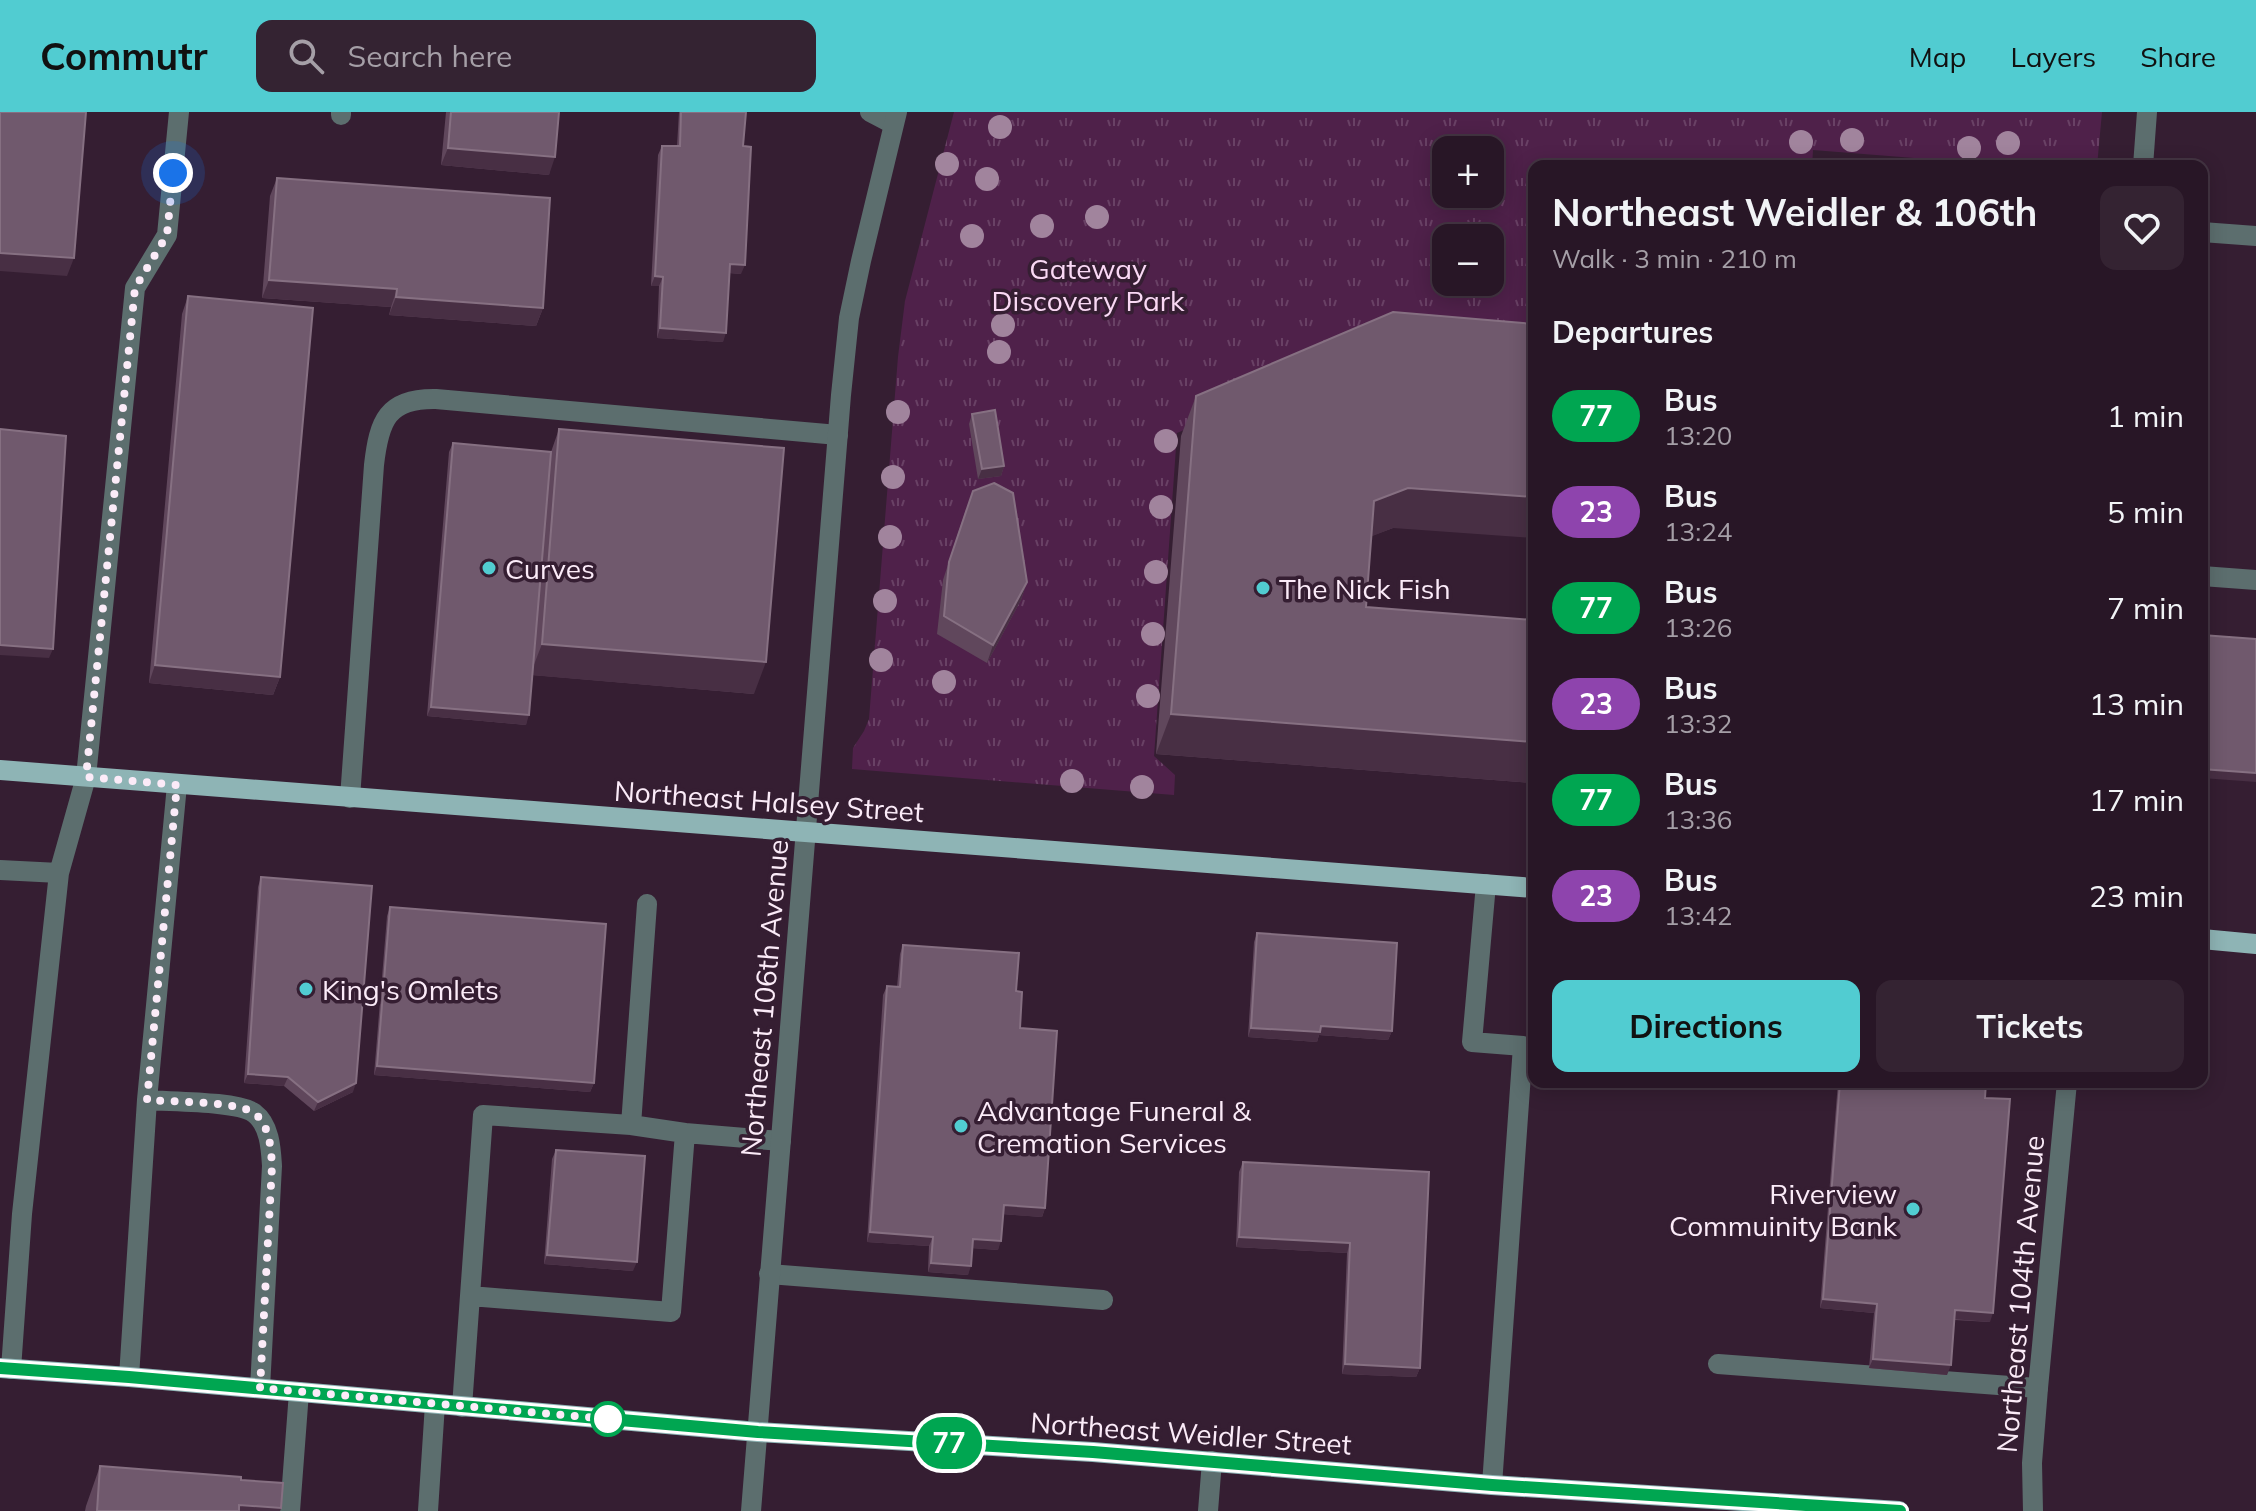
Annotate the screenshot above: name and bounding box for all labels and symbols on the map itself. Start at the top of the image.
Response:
your location [153,153,193,193]
park label: Gateway Discovery Park [992,251,1185,318]
place label: Curves [505,551,595,586]
marker: Curves [480,559,498,577]
place label: The Nick Fish [1279,571,1451,606]
marker: The Nick Fish [1254,579,1272,597]
street label: Northeast Halsey Street [613,773,925,829]
street label: Northeast 106th Avenue [733,838,795,1158]
place label: King's Omlets [322,972,499,1007]
marker: King's Omlets [297,980,315,998]
place label: Advantage Funeral & Cremation Services [977,1093,1252,1160]
marker: Advantage Funeral & Cremation Services [952,1117,970,1135]
street label: Northeast 104th Avenue [1989,1134,2051,1454]
place label: Riverview Commuinity Bank [1669,1176,1898,1243]
marker: Riverview Commuinity Bank [1904,1200,1922,1218]
unlabelled marker [591,1402,625,1436]
street label: Northeast Weidler Street [1029,1404,1353,1462]
line badge: 77 [913,1417,985,1469]

